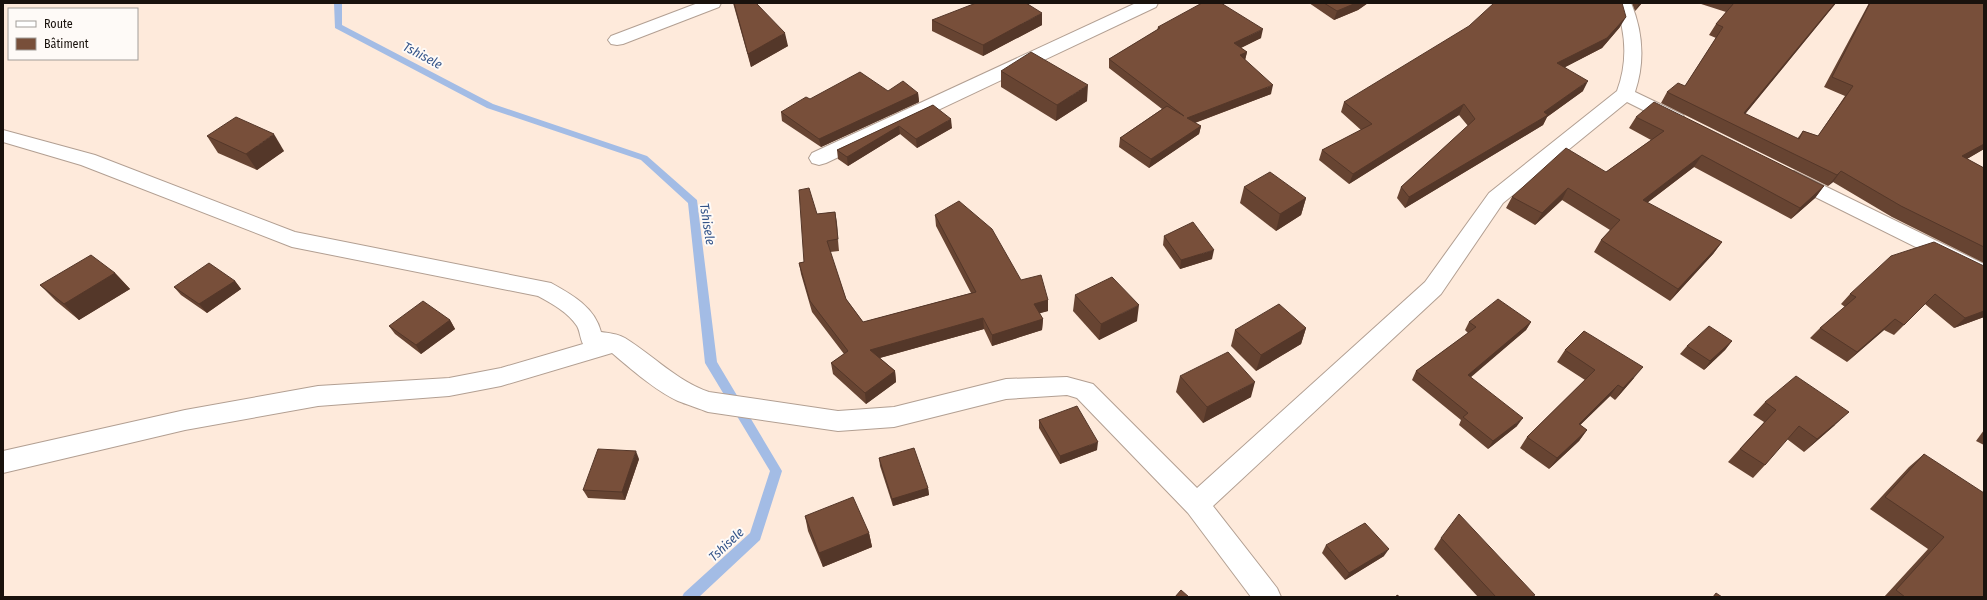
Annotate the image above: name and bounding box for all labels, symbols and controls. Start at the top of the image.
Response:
legend [8,8,138,60]
text: Route [44,17,73,31]
text: Bâtiment [44,37,89,51]
water label: Tshisele [401,39,445,72]
water label: Tshisele [697,202,718,246]
water label: Tshisele [706,525,747,564]

